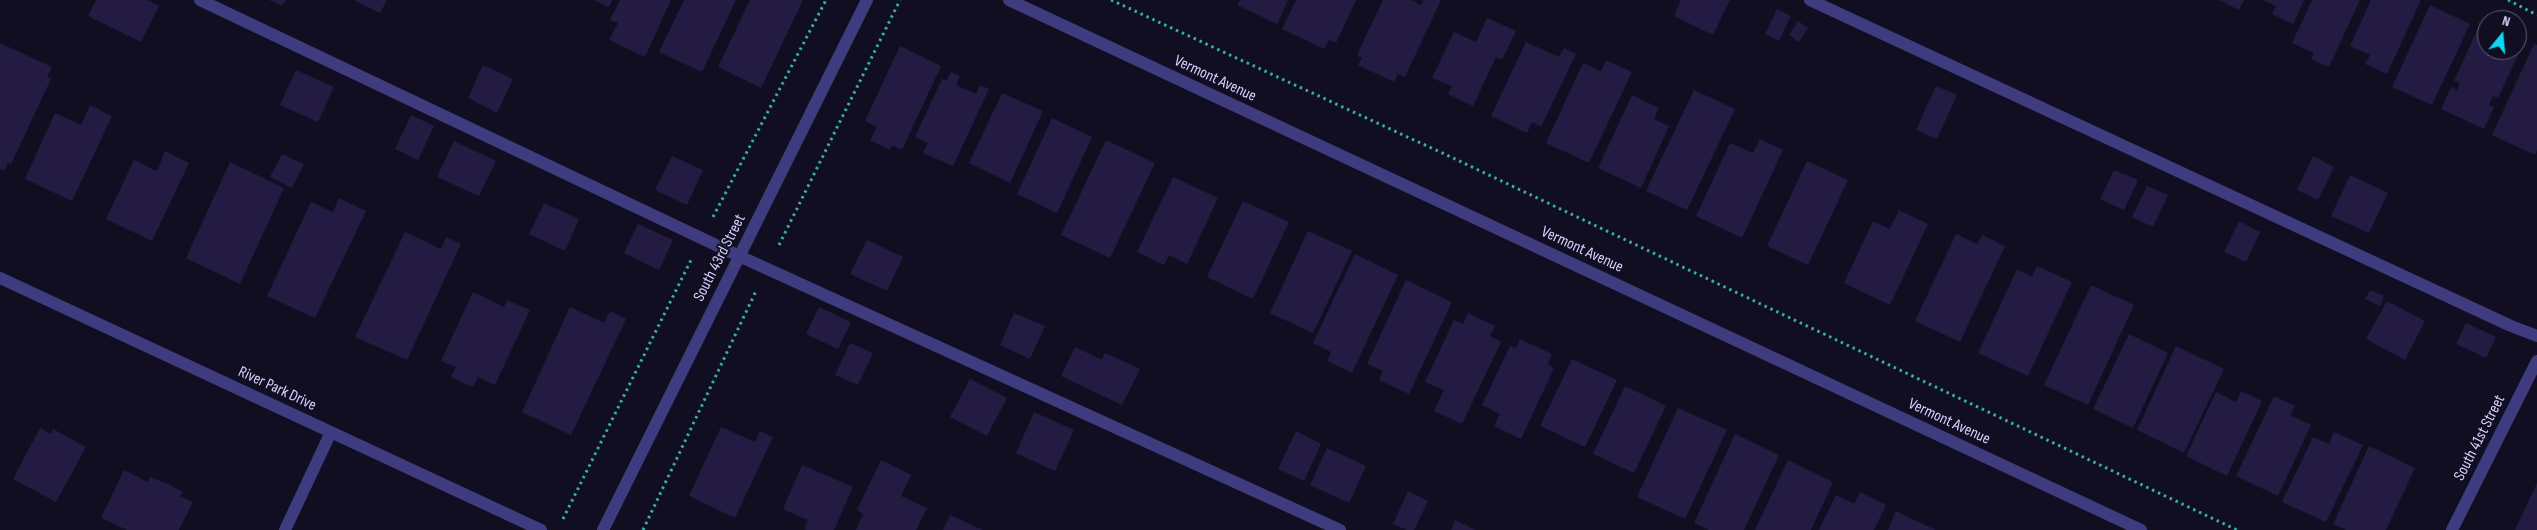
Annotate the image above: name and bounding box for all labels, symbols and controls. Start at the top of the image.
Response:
north arrow [2477,10,2527,60]
text: N [2500,12,2512,30]
street label: Vermont Avenue [1171,52,1259,106]
street label: South 43rd Street [690,211,750,305]
street label: Vermont Avenue [1538,223,1626,277]
street label: River Park Drive [235,363,319,415]
street label: South 41st Street [2450,392,2510,484]
street label: Vermont Avenue [1905,395,1993,449]

